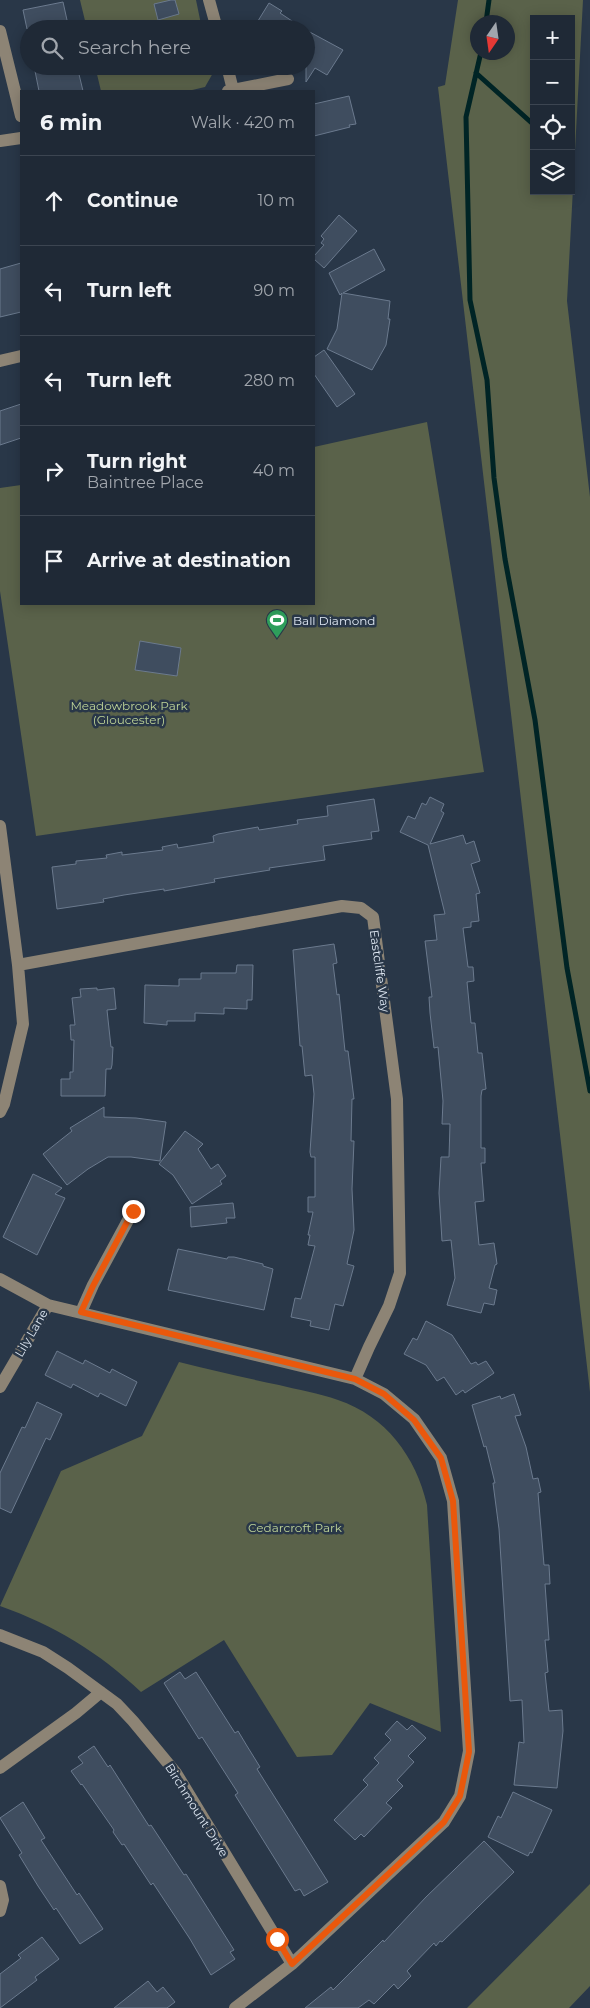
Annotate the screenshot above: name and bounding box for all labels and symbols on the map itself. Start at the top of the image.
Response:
north arrow [470,15,515,60]
sports icon: Ball Diamond [265,608,289,639]
place label: Ball Diamond [293,613,375,628]
park label: Meadowbrook Park (Gloucester) [70,698,188,727]
street label: Eastcliffe Way [367,929,393,1014]
route end [122,1200,145,1223]
street label: Lily Lane [11,1306,51,1360]
park label: Cedarcroft Park [248,1520,343,1535]
street label: Birchmount Drive [162,1760,232,1860]
route start [266,1928,289,1951]

